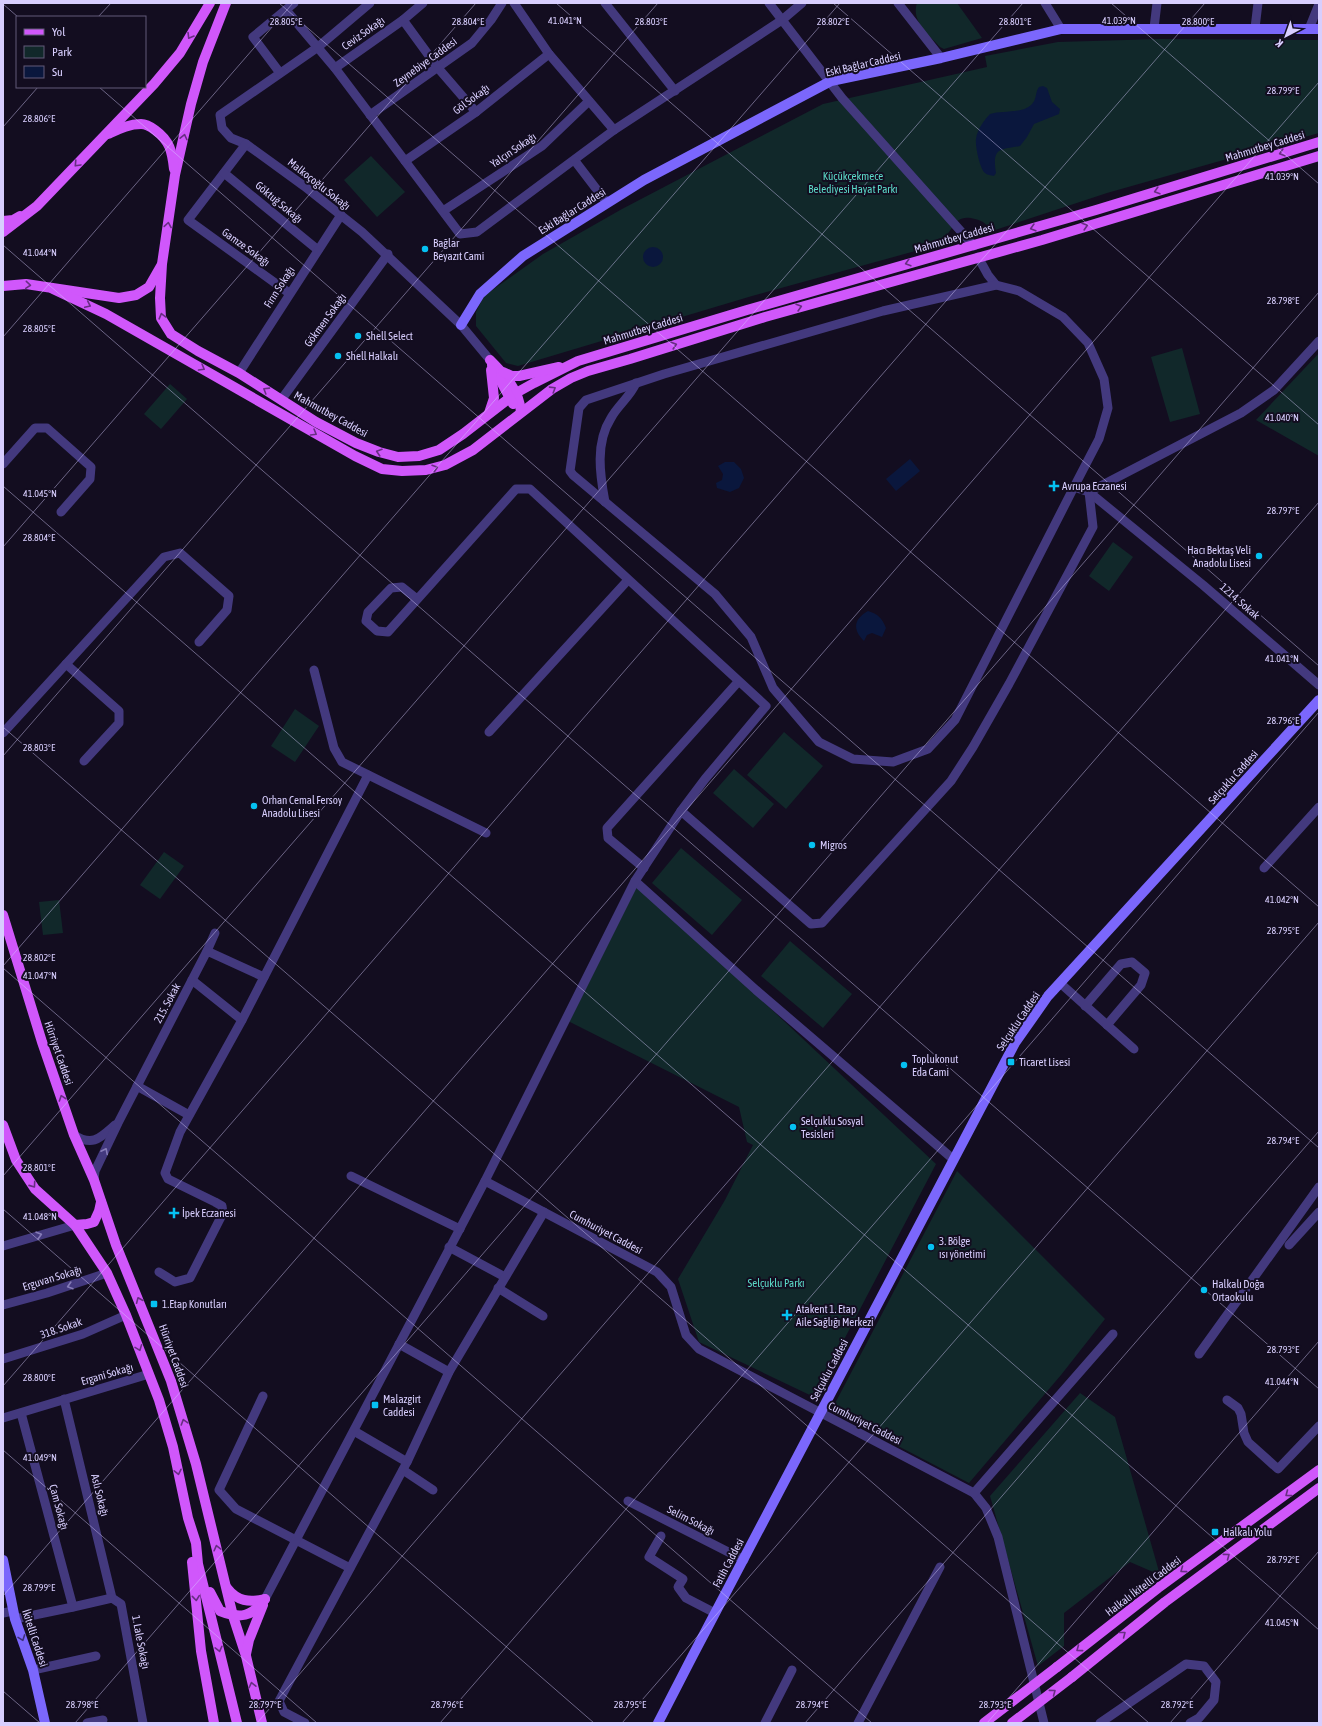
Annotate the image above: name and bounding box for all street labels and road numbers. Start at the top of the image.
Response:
street label: Ceviz Sokağı [339,14,387,52]
street label: Zeynebiye Caddesi [391,35,459,89]
street label: Eski Bağlar Caddesi [824,50,902,78]
street label: Göl Sokağı [450,81,492,117]
street label: Mahmutbey Caddesi [1224,128,1306,164]
street label: Yalçın Sokağı [488,130,538,170]
street label: Malkoçoğlu Sokağı [285,156,353,212]
street label: Göktuğ Sokağı [253,179,305,225]
street label: Eski Bağlar Caddesi [536,186,608,236]
street label: Mahmutbey Caddesi [913,221,995,255]
street label: Gamze Sokağı [220,226,272,268]
street label: Fırın Sokağı [261,264,297,310]
street label: Gökmen Sokağı [302,291,348,349]
street label: Mahmutbey Caddesi [602,311,684,347]
street label: Mahmutbey Caddesi [292,389,370,439]
street label: 1214. Sokak [1218,580,1262,622]
street label: Selçuklu Caddesi [1206,748,1260,806]
street label: 215. Sokak [151,981,183,1025]
street label: Selçuklu Caddesi [994,989,1042,1053]
street label: Hürriyet Caddesi [42,1020,76,1086]
street label: Cumhuriyet Caddesi [568,1208,644,1256]
street label: Erguvan Sokağı [21,1263,83,1293]
street label: 318. Sokak [38,1315,84,1341]
street label: Hürriyet Caddesi [157,1323,191,1389]
street label: Selçuklu Caddesi [808,1337,850,1403]
street label: Ergani Sokağı [80,1361,134,1387]
street label: Cumhuriyet Caddesi [826,1399,904,1447]
street label: Aslı Sokağı [89,1473,111,1517]
street label: Çam Sokağı [47,1483,71,1531]
street label: Selim Sokağı [665,1503,717,1537]
street label: Fatih Caddesi [710,1536,746,1590]
street label: Halkalı İkitelli Caddesi [1103,1554,1183,1618]
street label: İkitelli Caddesi [20,1608,50,1668]
street label: 1. Lale Sokağı [130,1614,152,1670]

